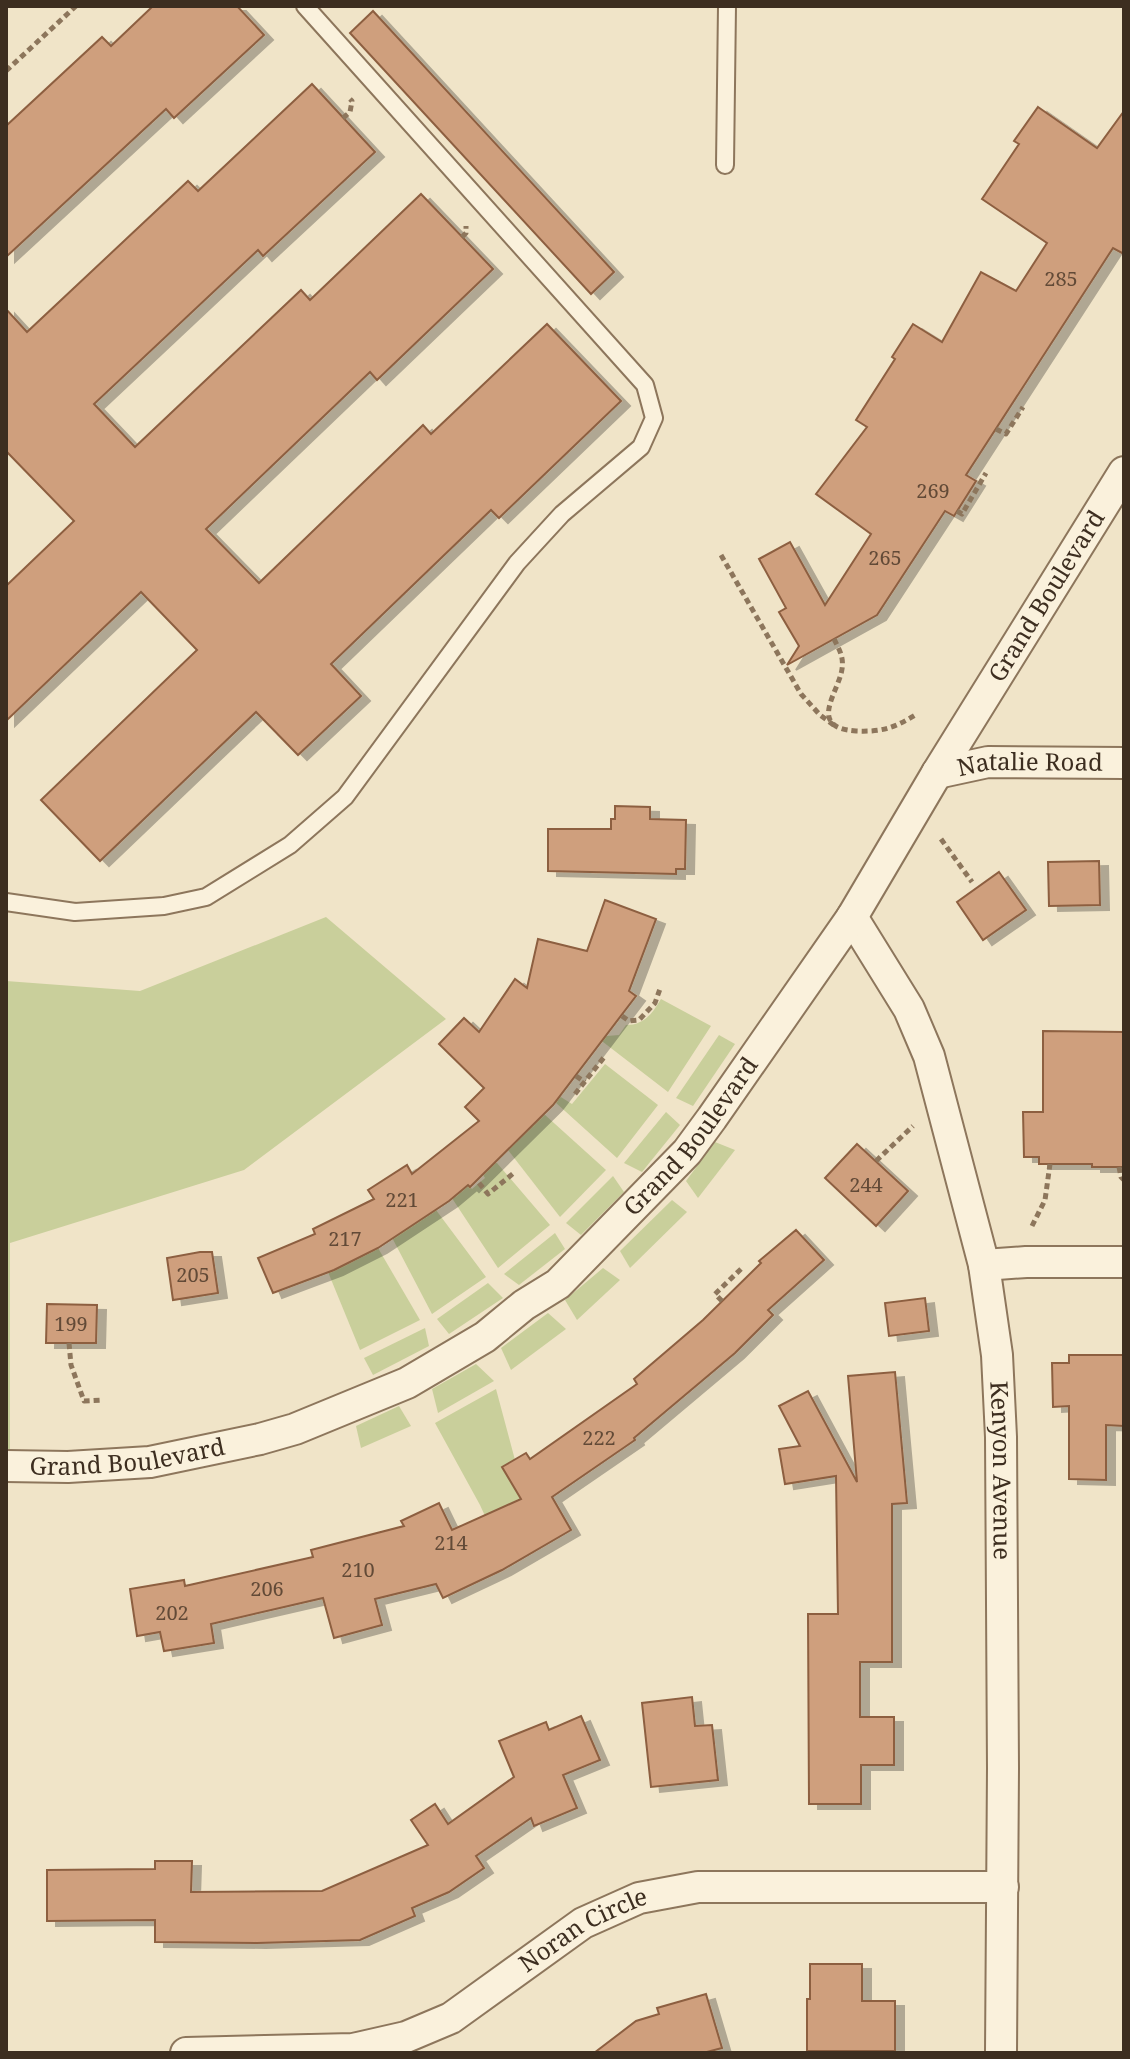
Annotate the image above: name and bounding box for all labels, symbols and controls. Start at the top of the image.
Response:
house number: 285 [1044,265,1078,292]
house number: 269 [916,477,950,504]
street label: Grand Boulevard [980,503,1112,688]
house number: 265 [868,544,902,571]
street label: Natalie Road [954,744,1103,783]
street label: Grand Boulevard [616,1050,765,1222]
house number: 244 [849,1171,883,1198]
house number: 221 [385,1186,419,1213]
house number: 217 [328,1225,362,1252]
house number: 205 [176,1261,210,1288]
house number: 199 [54,1310,88,1337]
street label: Kenyon Avenue [983,1380,1020,1560]
house number: 222 [582,1424,616,1451]
street label: Grand Boulevard [29,1429,228,1482]
house number: 214 [434,1529,468,1556]
house number: 210 [341,1556,375,1583]
house number: 206 [250,1575,284,1602]
house number: 202 [155,1599,189,1626]
street label: Noran Circle [512,1879,649,1979]

